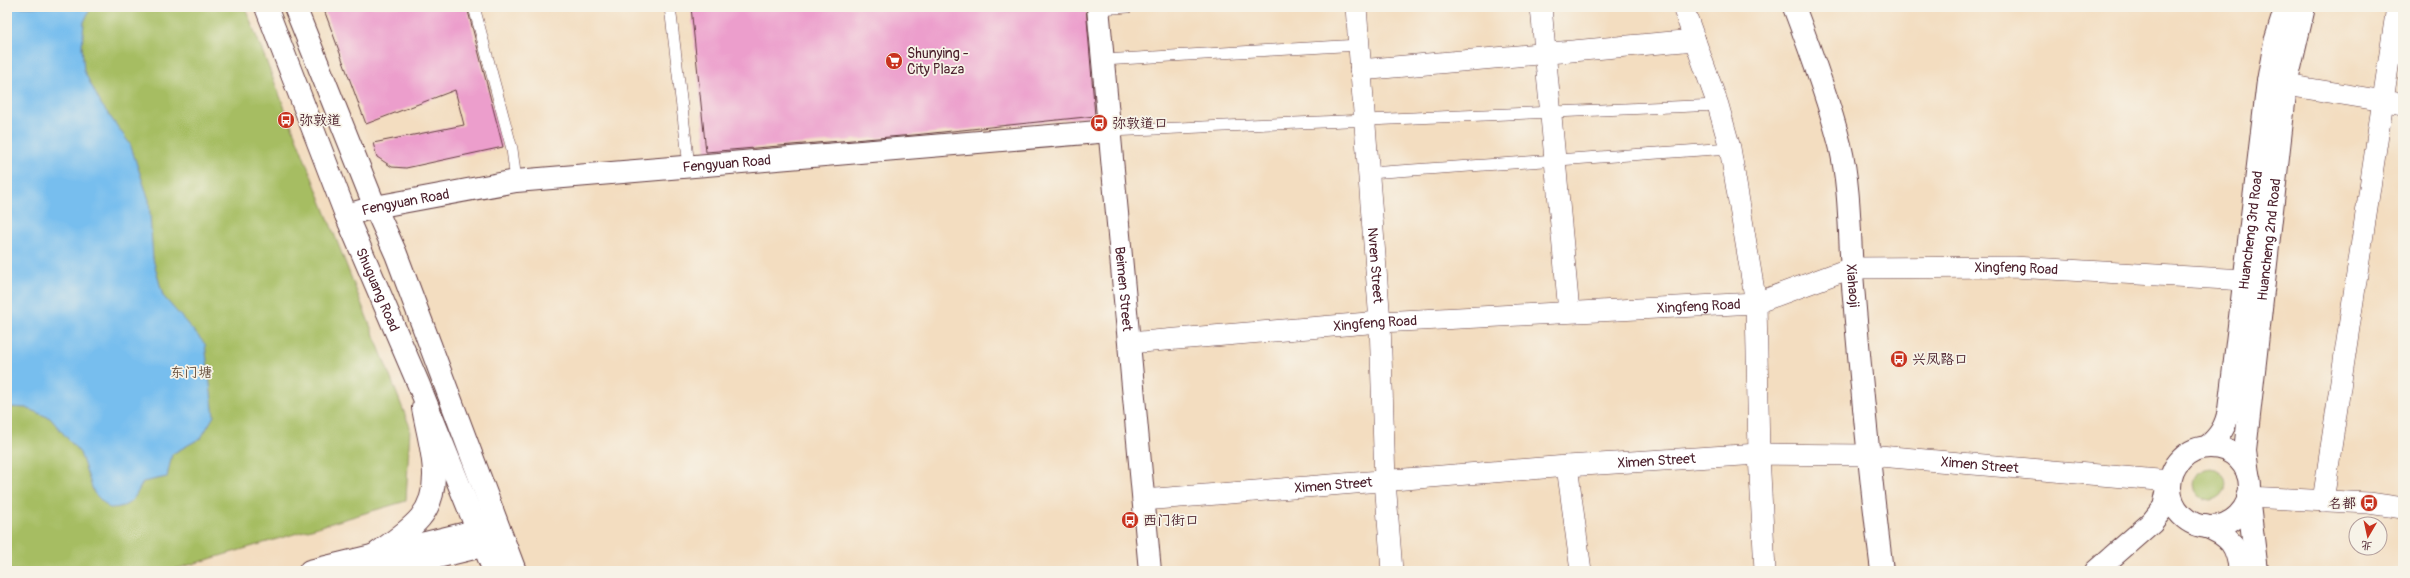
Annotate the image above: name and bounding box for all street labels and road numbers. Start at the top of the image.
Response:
street label: Fengyuan Road [682,152,772,176]
street label: Huancheng 3rd Road [2235,170,2266,291]
street label: Huancheng 2nd Road [2254,177,2284,302]
street label: Fengyuan Road [360,185,451,219]
street label: Nvren Street [1364,227,1387,304]
street label: Shuguang Road [352,246,403,334]
street label: Beimen Street [1111,246,1136,332]
street label: Xingfeng Road [1974,259,2059,278]
street label: Xiahaoji [1843,264,1863,309]
street label: Xingfeng Road [1656,296,1741,317]
street label: Xingfeng Road [1333,312,1418,335]
street label: Ximen Street [1617,450,1696,472]
street label: Ximen Street [1940,453,2020,477]
street label: Ximen Street [1294,474,1373,497]

